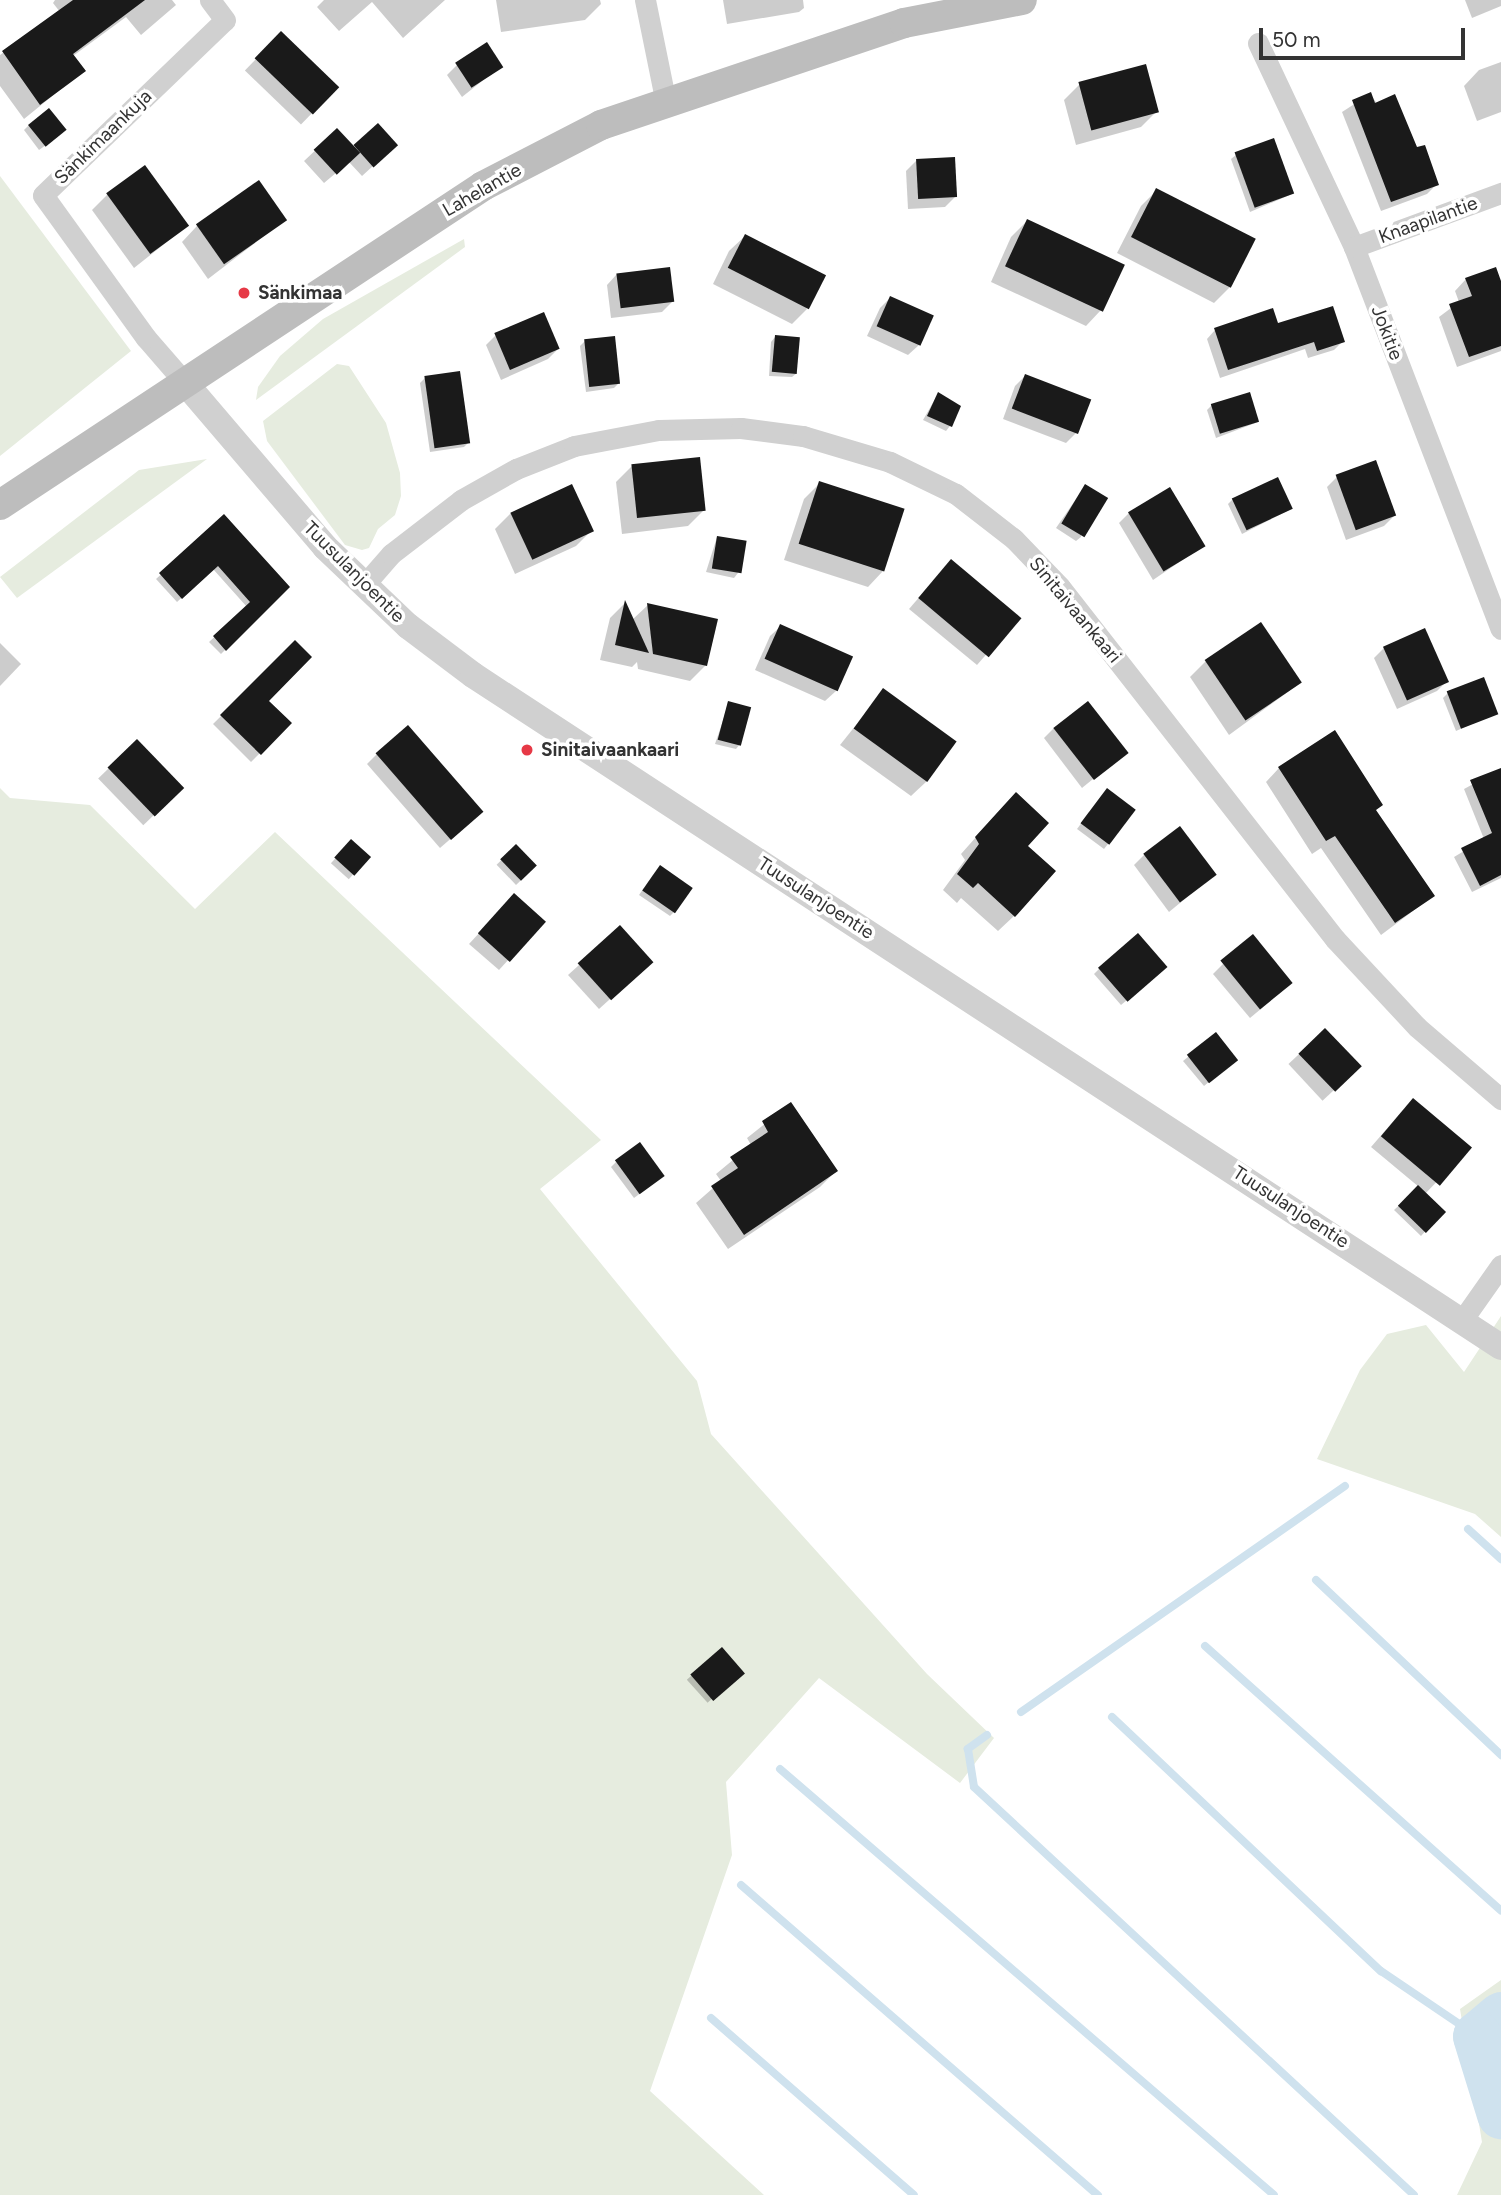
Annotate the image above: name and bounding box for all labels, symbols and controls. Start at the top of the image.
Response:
scale bar [1263,14,1470,58]
text: 50 m [1272,27,1321,52]
street label: Sänkimaankuja [50,85,156,189]
street label: Lahelantie [439,158,525,222]
street label: Knaapilantie [1375,192,1481,248]
place label: Sänkimaa [258,282,342,304]
marker: Sänkimaa [236,285,252,301]
street label: Jokitie [1366,303,1408,363]
street label: Tuusulanjoentie [299,517,409,627]
street label: Sinitaivaankaari [1024,552,1126,668]
place label: Sinitaivaankaari [541,739,679,761]
marker: Sinitaivaankaari [519,742,535,758]
street label: Tuusulanjoentie [754,852,878,944]
street label: Tuusulanjoentie [1229,1161,1353,1253]

